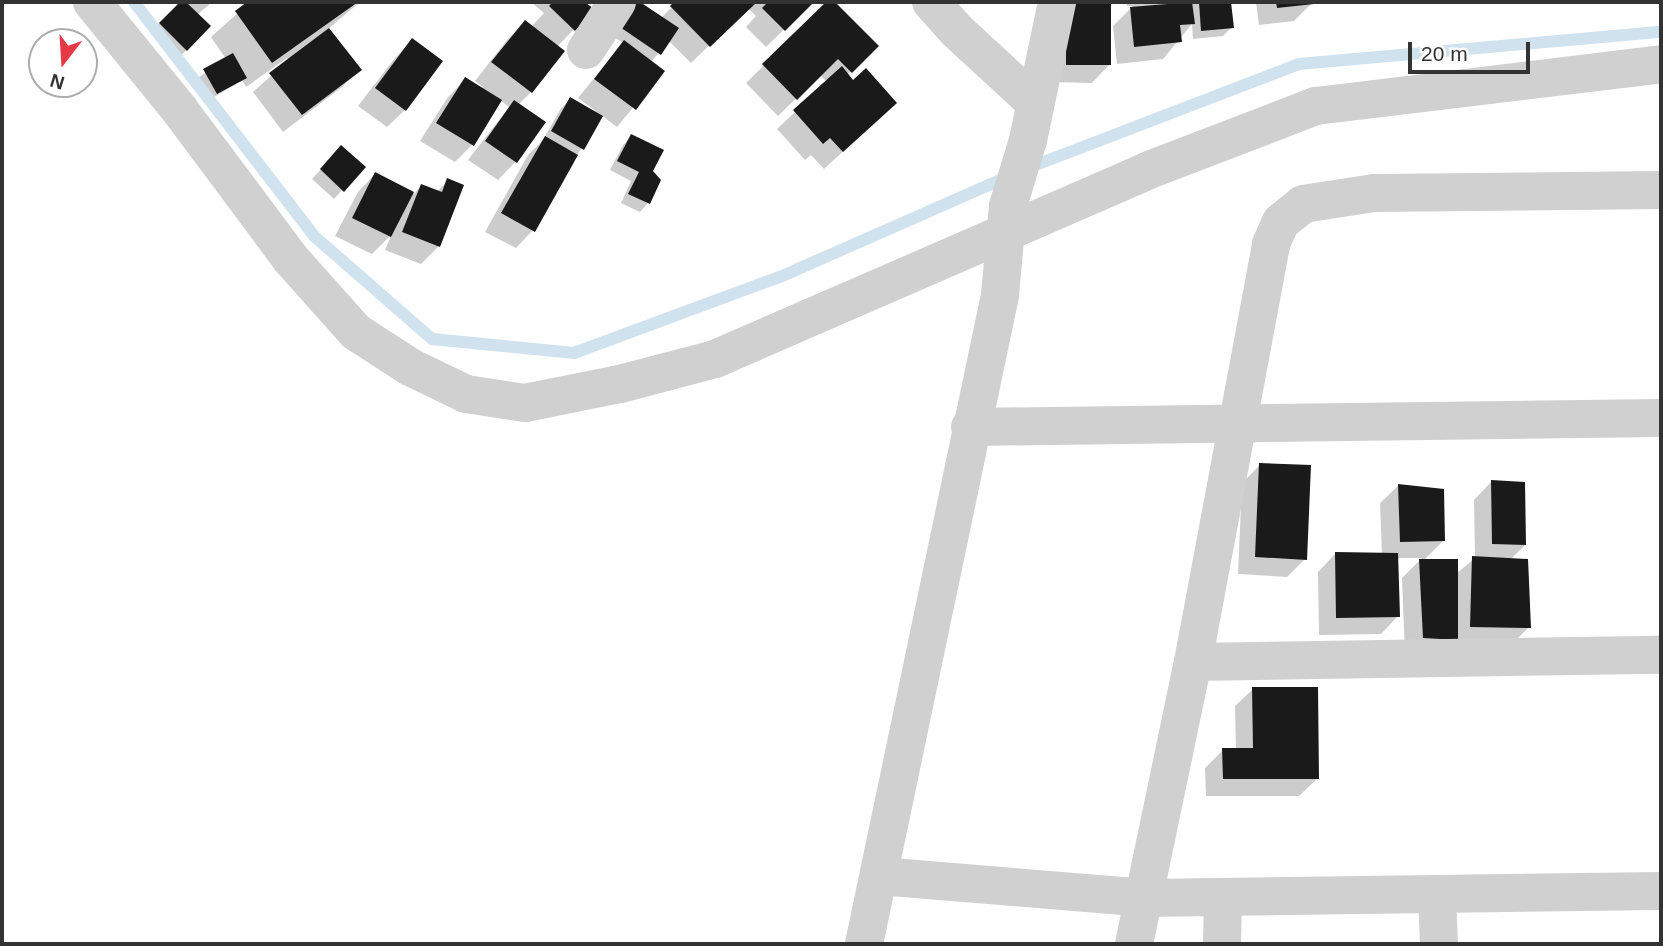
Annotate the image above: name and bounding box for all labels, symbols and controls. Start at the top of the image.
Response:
north arrow [28,28,98,98]
scale bar [1411,28,1534,72]
text: 20 m [1421,42,1468,65]
text: N [48,70,67,94]

